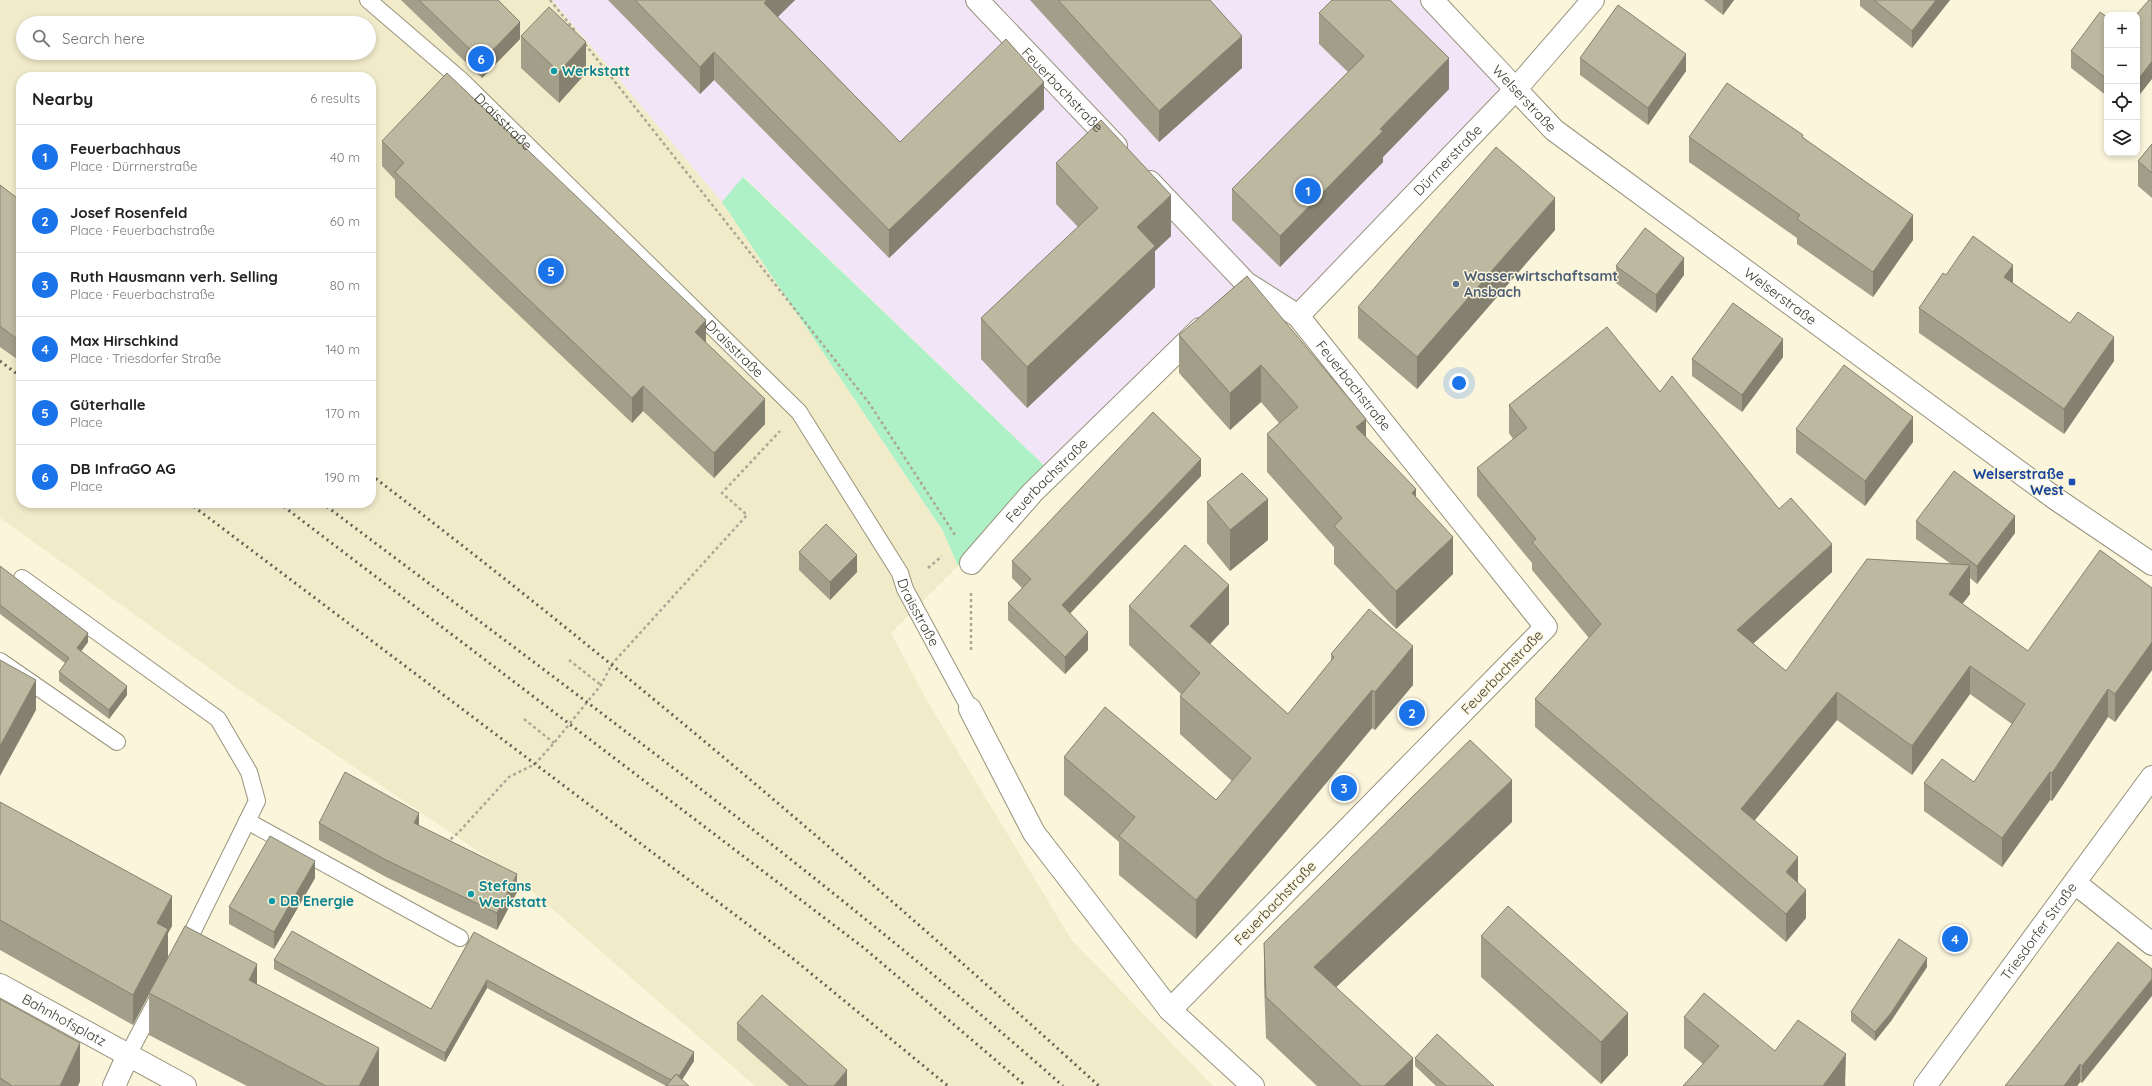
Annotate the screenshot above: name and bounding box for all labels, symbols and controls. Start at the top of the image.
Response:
map controls [2104,12,2140,156]
button: + [2104,12,2140,48]
search box [16,16,376,60]
icon: search [30,27,52,49]
text: Search here [62,29,145,48]
pin: 6 [468,44,494,74]
street label: Feuerbachstraße [1018,44,1107,136]
button: − [2104,48,2140,84]
street label: Welserstraße [1488,61,1560,136]
place label: Werkstatt [562,62,630,80]
marker: Werkstatt [549,66,559,76]
button: locate [2104,84,2140,120]
text: Nearby [32,88,93,109]
street label: Draisstraße [470,89,536,154]
text: 6 results [310,90,360,106]
button: layers [2104,120,2140,156]
street label: Dürrnerstraße [1409,121,1486,199]
text: Feuerbachhaus [70,139,181,158]
text: 1 [42,149,48,165]
text: 40 m [330,149,360,165]
text: Place · Dürrnerstraße [70,158,197,174]
pin: 1 [1295,176,1321,206]
text: Josef Rosenfeld [70,203,187,222]
text: 2 [41,213,49,229]
text: 60 m [330,213,360,229]
text: Place · Feuerbachstraße [70,222,215,238]
pin: 5 [538,256,564,286]
street label: Welserstraße [1740,264,1820,329]
text: Ruth Hausmann verh. Selling [70,267,278,286]
place label: Wasserwirtschaftsamt Ansbach [1464,267,1618,301]
text: 3 [42,277,48,293]
text: 80 m [330,277,360,293]
marker: Wasserwirtschaftsamt Ansbach [1451,279,1461,289]
text: Place · Feuerbachstraße [70,286,215,302]
street label: Draisstraße [701,316,768,381]
text: Max Hirschkind [70,331,178,350]
street label: Feuerbachstraße [1312,337,1395,435]
text: 4 [41,341,49,357]
text: 140 m [325,341,360,357]
text: Place · Triesdorfer Straße [70,350,221,366]
your location [1449,373,1469,393]
text: Güterhalle [70,395,146,414]
text: 5 [41,405,49,421]
text: 170 m [325,405,360,421]
text: Place [70,414,103,430]
street label: Feuerbachstraße [1001,435,1092,526]
text: DB InfraGO AG [70,459,176,478]
place label: Welserstraße West [1973,465,2064,499]
text: 6 [41,469,49,485]
text: 190 m [325,469,360,485]
marker: Welserstraße West [2067,477,2077,487]
text: Place [70,478,103,494]
street label: Draisstraße [893,576,943,650]
street label: Feuerbachstraße [1457,626,1547,718]
pin: 2 [1399,698,1425,728]
pin: 3 [1331,773,1357,803]
street label: Feuerbachstraße [1230,857,1320,949]
place label: Stefans Werkstatt [479,877,547,911]
street label: Triesdorfer Straße [1997,879,2081,984]
marker: Stefans Werkstatt [466,889,476,899]
place label: DB Energie [280,892,354,910]
marker: DB Energie [267,896,277,906]
pin: 4 [1942,924,1968,954]
street label: Bahnhofsplatz [19,990,110,1050]

